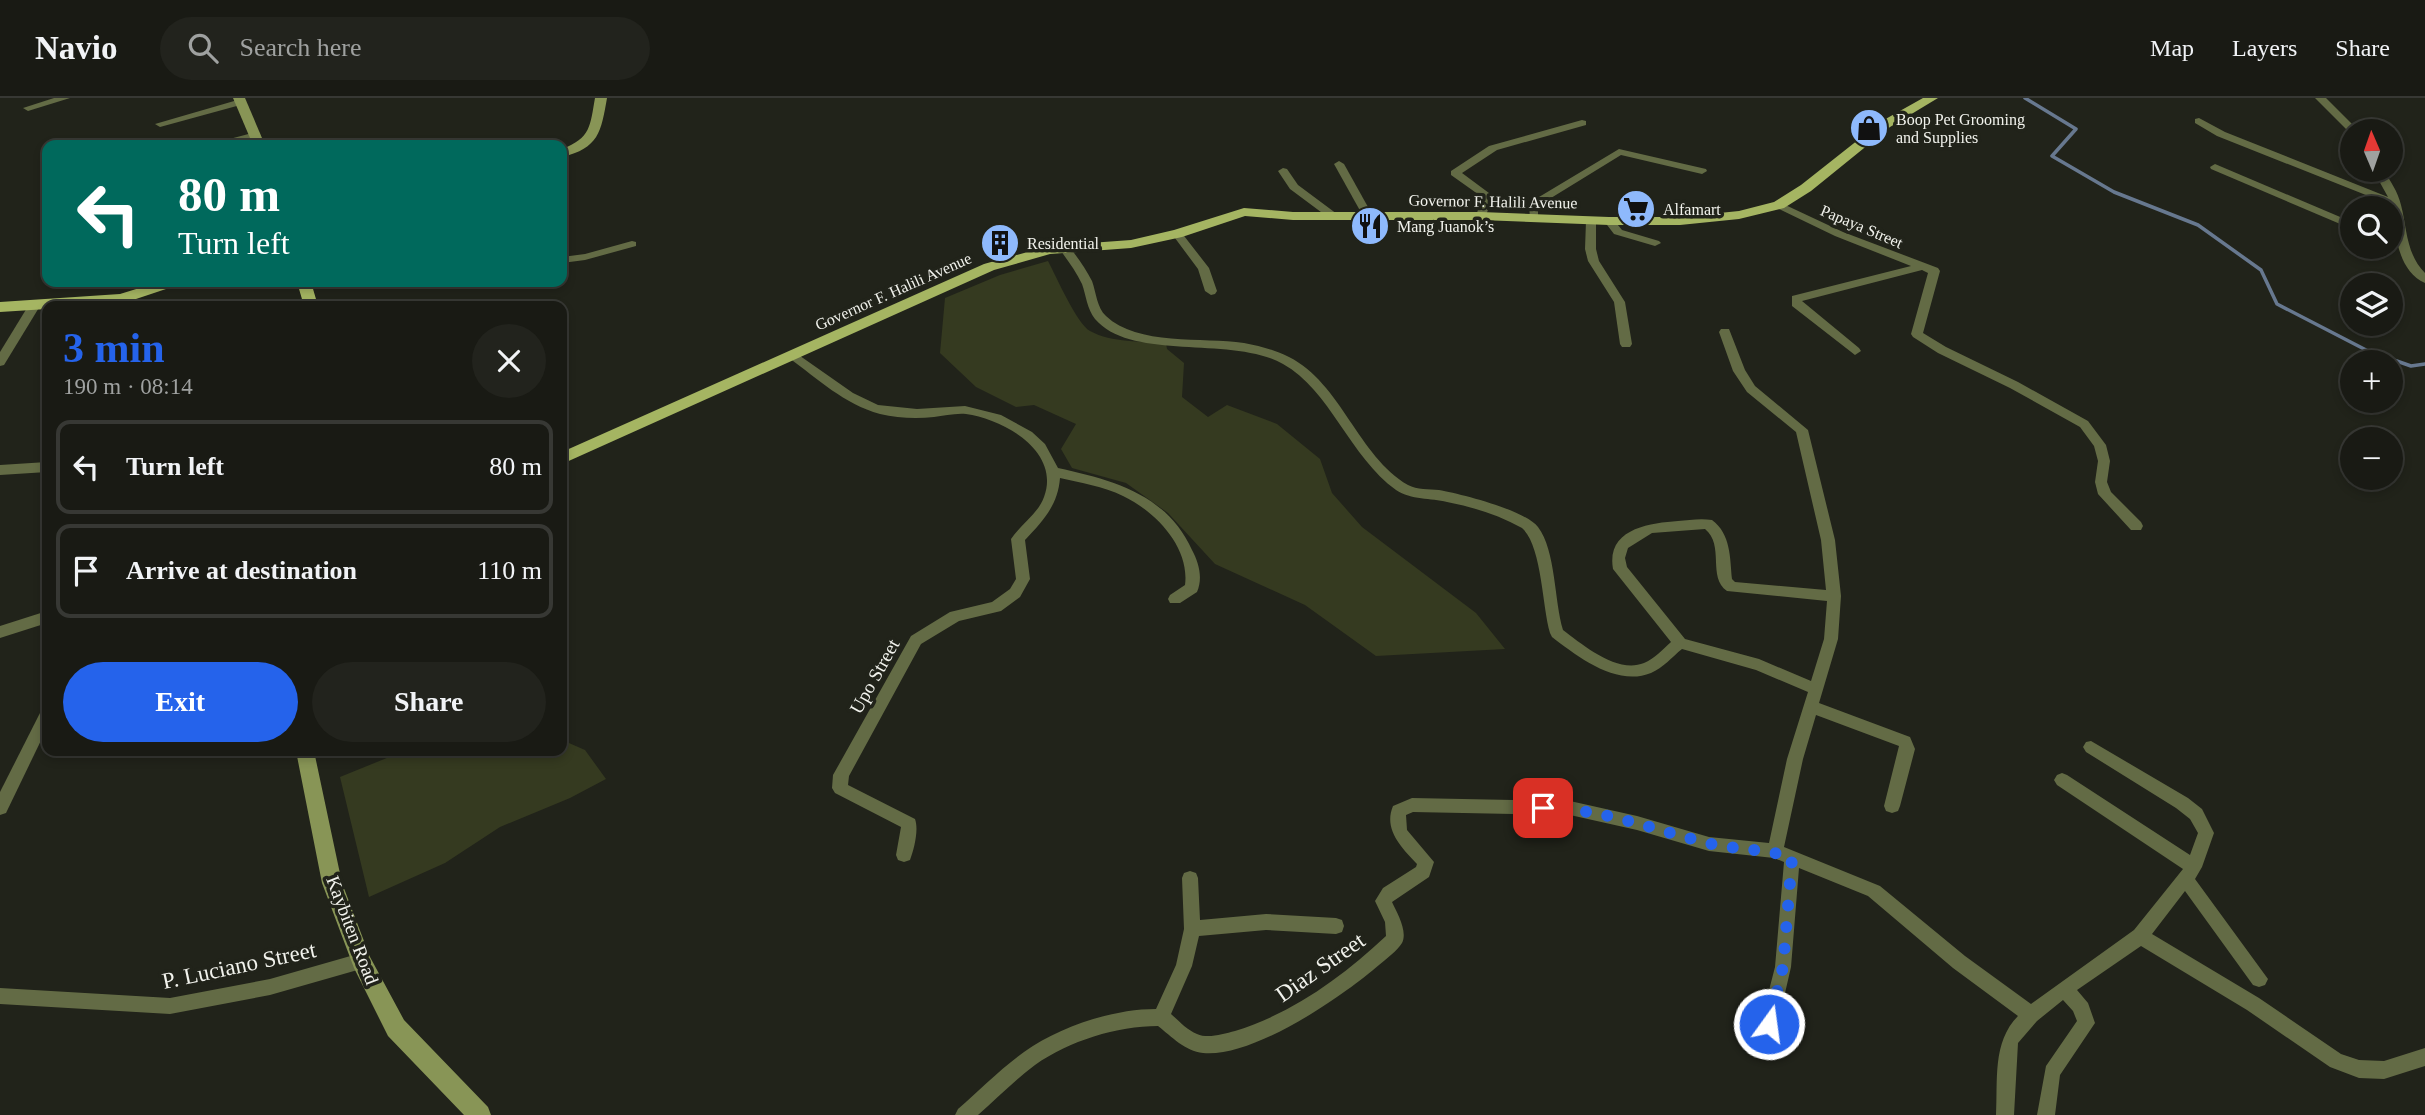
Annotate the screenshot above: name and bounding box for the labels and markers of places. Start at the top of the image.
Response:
shop icon: Boop Pet Grooming and Supplies [1848,107,1890,149]
place label: Boop Pet Grooming and Supplies [1896,111,2025,147]
supermarket icon: Alfamart [1615,188,1657,230]
place label: Alfamart [1663,201,1721,218]
restaurant icon: Mang Juanok’s [1349,205,1391,247]
place label: Mang Juanok’s [1397,218,1494,236]
building icon: Residential [979,222,1021,264]
place label: Residential [1027,235,1100,252]
pin [1513,778,1573,838]

